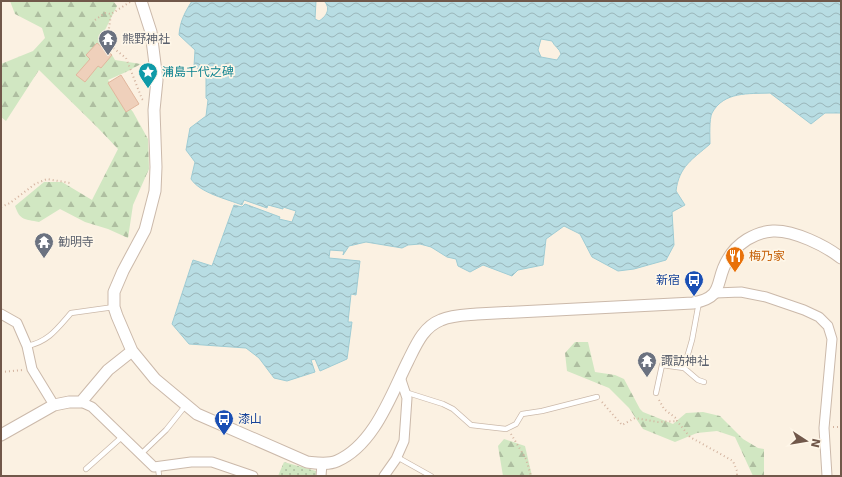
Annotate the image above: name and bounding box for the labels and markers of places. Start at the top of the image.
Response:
temple icon: 熊野神社 [97,28,119,56]
place label: 熊野神社 [122,32,170,46]
place icon: 浦島千代之碑 [137,61,159,89]
place label: 浦島千代之碑 [162,65,234,79]
temple icon: 勧明寺 [33,231,55,259]
place label: 勧明寺 [58,235,94,249]
restaurant icon: 梅乃家 [724,245,746,273]
place label: 梅乃家 [749,249,785,263]
bus stop icon: 新宿 [683,269,705,297]
place label: 新宿 [656,273,680,287]
temple icon: 諏訪神社 [636,350,658,378]
place label: 諏訪神社 [661,354,709,368]
bus stop icon: 漆山 [213,408,235,436]
place label: 漆山 [238,412,262,426]

